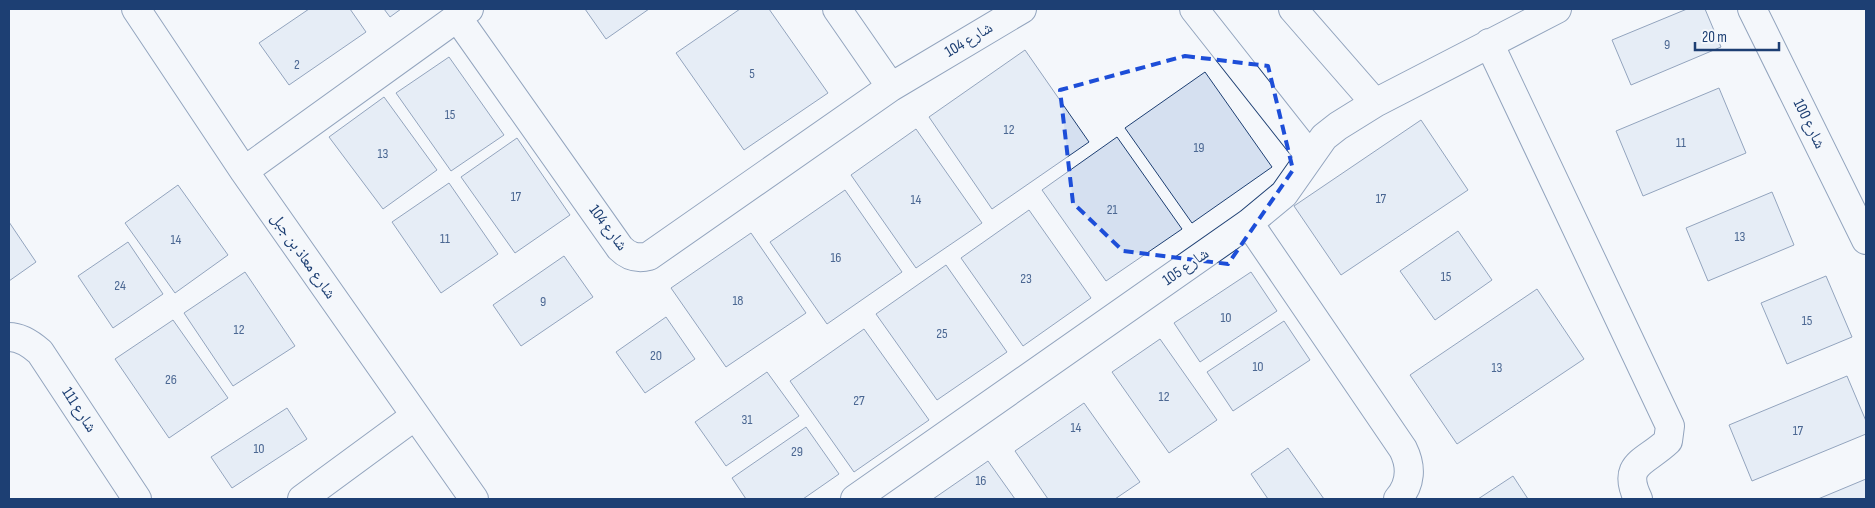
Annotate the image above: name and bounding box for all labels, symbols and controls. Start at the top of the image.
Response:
street label: شارع 104 [942,18,996,62]
scale bar [1695,20,1779,52]
text: 20 m [1702,28,1727,47]
house number: 9 [1664,36,1670,53]
house number: 2 [294,56,300,73]
house number: 5 [749,65,755,82]
street label: شارع 100 [1789,96,1829,152]
house number: 15 [445,106,456,123]
house number: 12 [1004,121,1015,138]
house number: 11 [1676,134,1686,151]
house number: 19 [1193,139,1205,156]
house number: 13 [378,145,389,162]
house number: 17 [511,188,522,205]
house number: 17 [1376,190,1387,207]
house number: 14 [911,191,922,208]
street label: شارع 104 [585,201,631,255]
house number: 21 [1107,201,1117,218]
street label: شارع معاذ بن جبل [266,209,340,303]
house number: 13 [1735,228,1746,245]
house number: 11 [440,230,450,247]
house number: 14 [171,231,182,248]
street label: شارع 105 [1159,244,1213,290]
house number: 16 [830,249,842,266]
house number: 15 [1441,268,1452,285]
house number: 23 [1020,270,1032,287]
house number: 24 [114,277,126,294]
house number: 18 [732,292,744,309]
house number: 9 [540,293,546,310]
house number: 10 [1220,309,1232,326]
house number: 15 [1802,312,1813,329]
house number: 12 [234,321,245,338]
house number: 25 [936,325,948,342]
house number: 20 [650,347,662,364]
house number: 10 [1252,358,1264,375]
house number: 13 [1492,359,1503,376]
house number: 26 [165,371,177,388]
street label: شارع 111 [57,384,101,436]
house number: 12 [1159,388,1170,405]
house number: 27 [853,392,865,409]
house number: 31 [742,411,752,428]
house number: 14 [1071,419,1082,436]
house number: 17 [1793,422,1804,439]
house number: 10 [253,440,265,457]
house number: 29 [791,443,803,460]
house number: 16 [975,472,987,489]

